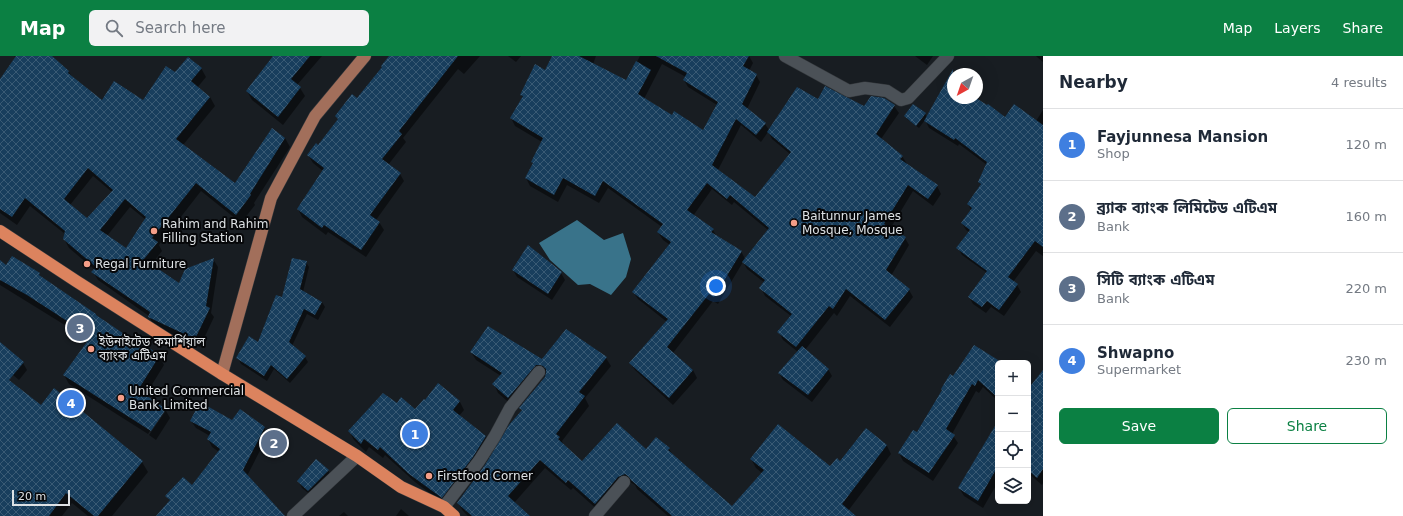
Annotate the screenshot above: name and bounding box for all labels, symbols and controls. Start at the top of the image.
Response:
search box [89,10,369,46]
text: Map [20,17,65,39]
icon: search [103,17,125,39]
text: Search here [135,19,225,37]
text: Map [1223,20,1252,36]
text: Layers [1274,20,1321,36]
text: Share [1343,20,1383,36]
north arrow [947,68,983,104]
text: Nearby [1059,72,1128,92]
text: 4 results [1331,75,1387,90]
text: Fayjunnesa Mansion [1097,128,1268,146]
text: 1 [1067,137,1077,152]
text: 120 m [1345,137,1387,152]
text: Shop [1097,146,1130,161]
text: ব্র্যাক ব্যাংক লিমিটেড এটিএম [1097,199,1277,217]
place label: Baitunnur James Mosque, Mosque [802,209,903,237]
text: 2 [1067,209,1077,224]
text: 160 m [1345,209,1387,224]
place label: Rahim and Rahim Filling Station [162,217,268,245]
marker: Baitunnur James Mosque, Mosque [789,218,799,228]
text: Bank [1097,219,1130,234]
marker: Rahim and Rahim Filling Station [149,226,159,236]
place label: Regal Furniture [95,257,186,271]
marker: Regal Furniture [82,259,92,269]
text: সিটি ব্যাংক এটিএম [1097,271,1214,289]
your location [706,276,726,296]
text: 3 [1067,281,1077,296]
text: 220 m [1345,281,1387,296]
text: Bank [1097,291,1130,306]
pin: 3 [67,313,93,343]
place label: ইউনাইটেড কমার্শিয়াল ব্যাংক এটিএম [98,334,205,363]
marker: ইউনাইটেড কমার্শিয়াল ব্যাংক এটিএম [86,344,96,354]
text: Shwapno [1097,344,1174,362]
text: 4 [1067,353,1077,368]
text: 230 m [1345,353,1387,368]
map controls [995,360,1031,504]
button: + [995,360,1031,396]
text: Supermarket [1097,362,1181,377]
place label: United Commercial Bank Limited [129,384,244,412]
pin: 4 [58,388,84,418]
marker: United Commercial Bank Limited [116,393,126,403]
button: − [995,396,1031,432]
button: Save [1059,408,1219,444]
button: Share [1227,408,1387,444]
pin: 1 [402,419,428,449]
pin: 2 [261,428,287,458]
button: locate [995,432,1031,468]
button: layers [995,468,1031,504]
place label: Firstfood Corner [437,469,533,483]
marker: Firstfood Corner [424,471,434,481]
scale bar [12,488,70,507]
text: 20 m [18,490,46,503]

